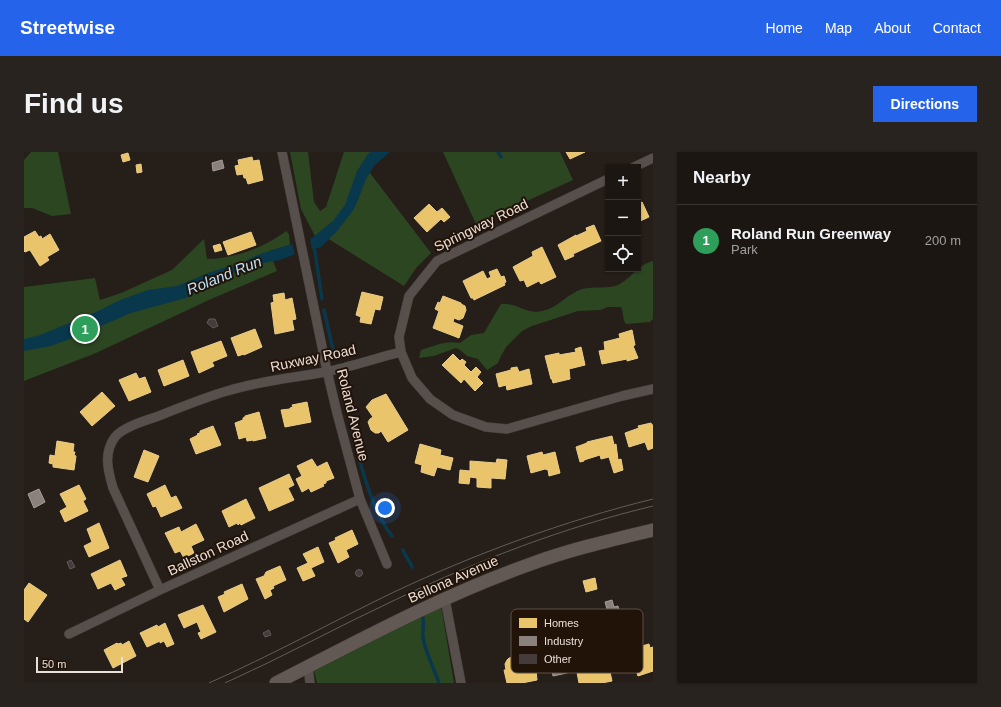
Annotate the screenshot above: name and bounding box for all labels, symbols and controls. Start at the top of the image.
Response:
text: Streetwise [20,17,115,38]
text: Home [766,20,803,36]
text: Map [825,20,852,36]
text: About [874,20,911,36]
text: Contact [933,20,981,36]
button: Directions [873,86,977,122]
text: Find us [24,88,124,119]
map controls [605,164,641,272]
button: + [605,164,641,200]
text: Nearby [693,168,751,187]
street label: Springway Road [431,195,531,255]
button: − [605,200,641,236]
text: Roland Run Greenway [731,225,891,242]
text: 1 [702,233,710,248]
text: 200 m [925,233,961,248]
button: locate [605,236,641,272]
text: Park [731,242,758,257]
water label: Roland Run [184,252,264,298]
pin: 1 [72,314,98,344]
street label: Ruxway Road [269,341,357,375]
street label: Roland Avenue [334,367,372,463]
your location [375,498,395,518]
street label: Ballston Road [165,527,251,579]
street label: Bellona Avenue [405,552,501,606]
legend [511,609,643,673]
text: Homes [544,617,579,629]
text: Industry [544,635,584,647]
text: Other [544,653,572,665]
scale bar [36,655,123,674]
text: 50 m [42,658,66,670]

